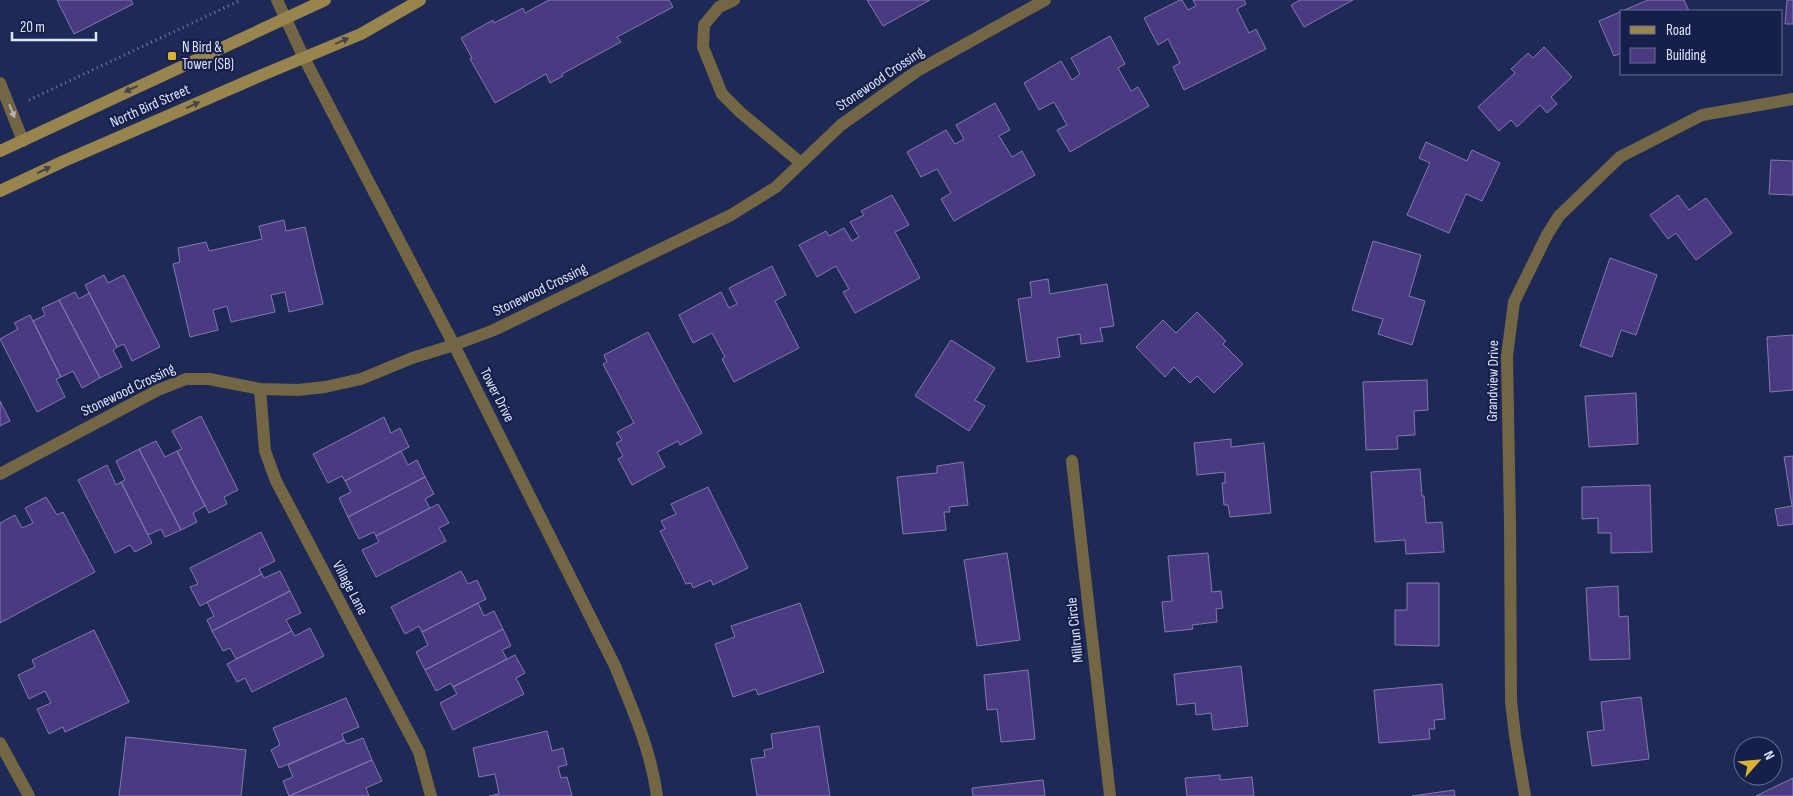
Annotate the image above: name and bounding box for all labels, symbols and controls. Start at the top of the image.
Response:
scale bar [12,10,96,42]
legend [1620,10,1783,75]
text: 20 m [20,18,45,37]
text: Road [1666,21,1691,40]
one-way arrow [335,37,350,45]
place label: N Bird & Tower (SB) [182,38,234,74]
street label: Stonewood Crossing [832,43,928,115]
text: Building [1666,46,1706,65]
marker: N Bird & Tower (SB) [166,50,178,62]
street label: North Bird Street [107,80,193,132]
one-way arrow [124,86,138,94]
one-way arrow [186,100,200,108]
one-way arrow [9,104,16,119]
one-way arrow [37,166,51,174]
street label: Stonewood Crossing [490,259,590,321]
street label: Grandview Drive [1483,340,1503,422]
street label: Stonewood Crossing [78,359,178,421]
street label: Tower Drive [475,365,519,425]
street label: Village Lane [328,557,372,619]
street label: Millrun Circle [1062,596,1088,664]
north arrow [1733,736,1783,786]
text: N [1760,748,1778,763]

